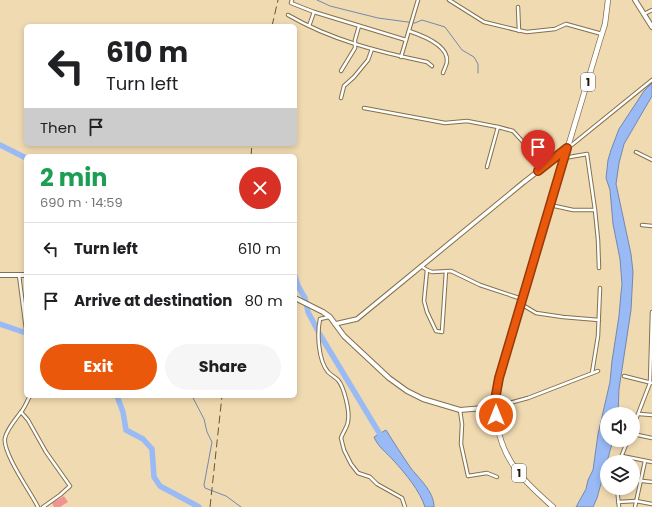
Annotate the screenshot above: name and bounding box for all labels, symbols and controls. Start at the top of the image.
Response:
text: 610 m [106,33,188,72]
icon: left [40,40,92,92]
text: Turn left [106,71,178,96]
road number: 1 [581,73,595,91]
icon: arrive [85,116,107,138]
text: Then [40,117,77,138]
pin [521,130,555,171]
icon: arrive [527,136,549,158]
text: 2 min [40,161,107,194]
button: close [239,167,281,209]
text: 690 m · 14:59 [40,193,123,212]
icon: left [40,238,62,260]
text: Turn left [74,238,138,259]
text: 610 m [238,238,281,259]
icon: arrive [40,290,62,312]
text: Arrive at destination [74,290,232,311]
text: 80 m [244,290,283,311]
button: Exit [40,344,157,390]
button: Share [165,344,281,390]
position arrow [475,394,517,436]
map controls [600,407,640,495]
button: sound [600,407,640,447]
button: layers [600,455,640,495]
road number: 1 [512,464,526,482]

